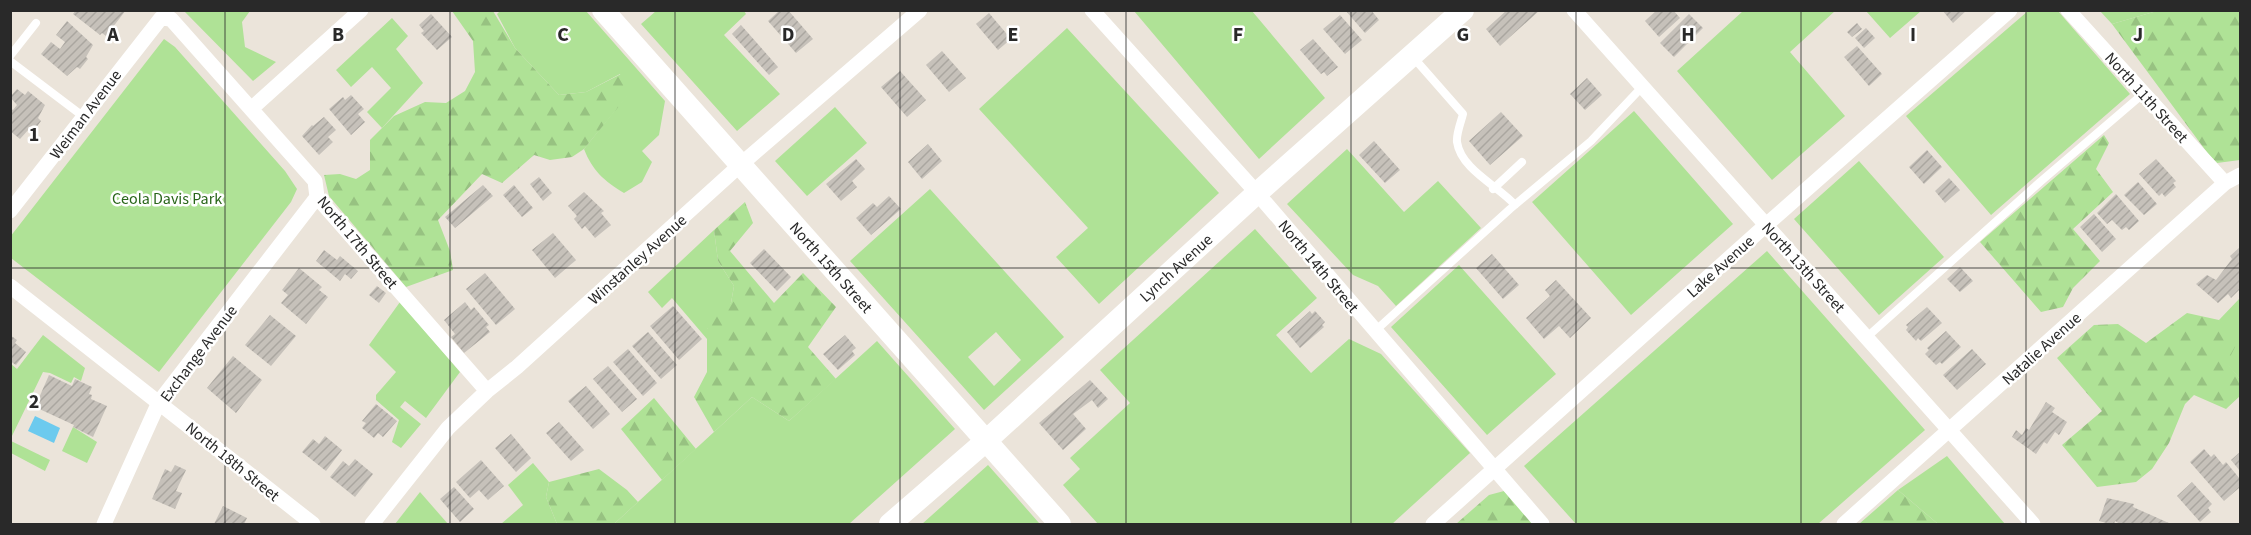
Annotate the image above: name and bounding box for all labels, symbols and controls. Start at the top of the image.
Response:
text: A [106,21,119,49]
text: B [332,21,344,49]
text: C [557,21,569,49]
text: D [782,21,794,49]
text: E [1008,21,1018,49]
text: F [1233,21,1243,49]
text: G [1457,21,1469,49]
text: H [1681,21,1695,49]
text: I [1910,21,1916,49]
text: J [2133,21,2143,49]
street label: North 11th Street [2100,48,2193,148]
street label: Weiman Avenue [45,65,127,164]
text: 1 [29,121,39,149]
park label: Ceola Davis Park [112,188,222,210]
street label: North 17th Street [312,191,403,294]
street label: Winstanley Avenue [584,210,692,310]
street label: North 14th Street [1273,215,1364,318]
street label: North 15th Street [784,217,878,319]
street label: North 13th Street [1757,218,1850,318]
street label: Lynch Avenue [1135,229,1218,307]
street label: Lake Avenue [1682,230,1759,303]
street label: Exchange Avenue [155,301,242,407]
street label: Natalie Avenue [1997,307,2086,390]
text: 2 [29,388,39,416]
street label: North 18th Street [181,417,285,507]

